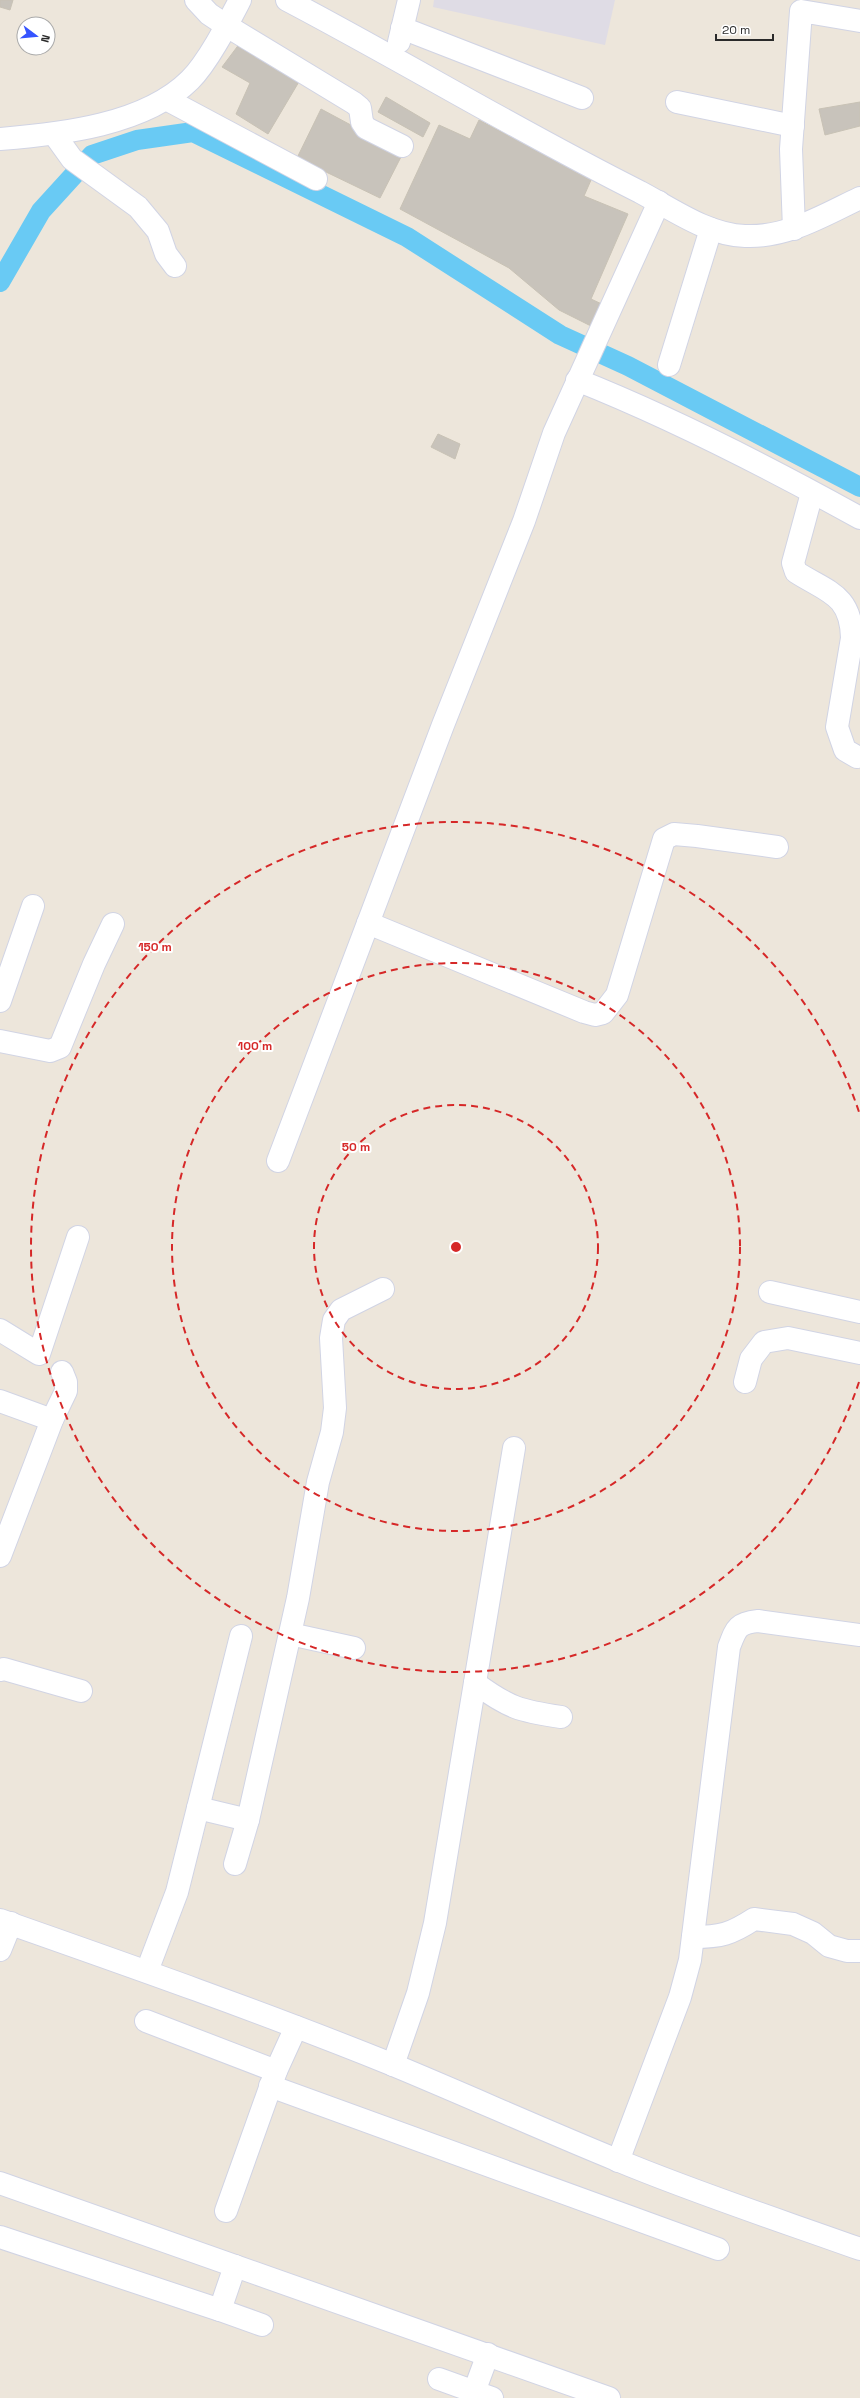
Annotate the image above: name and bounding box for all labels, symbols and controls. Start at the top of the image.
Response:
north arrow [16,16,56,56]
scale bar [716,16,773,42]
text: 20 m [722,22,750,38]
text: N [38,33,53,44]
text: 150 m [138,939,172,955]
text: 100 m [238,1038,272,1054]
text: 50 m [342,1139,370,1155]
centre of rings [449,1240,463,1254]

